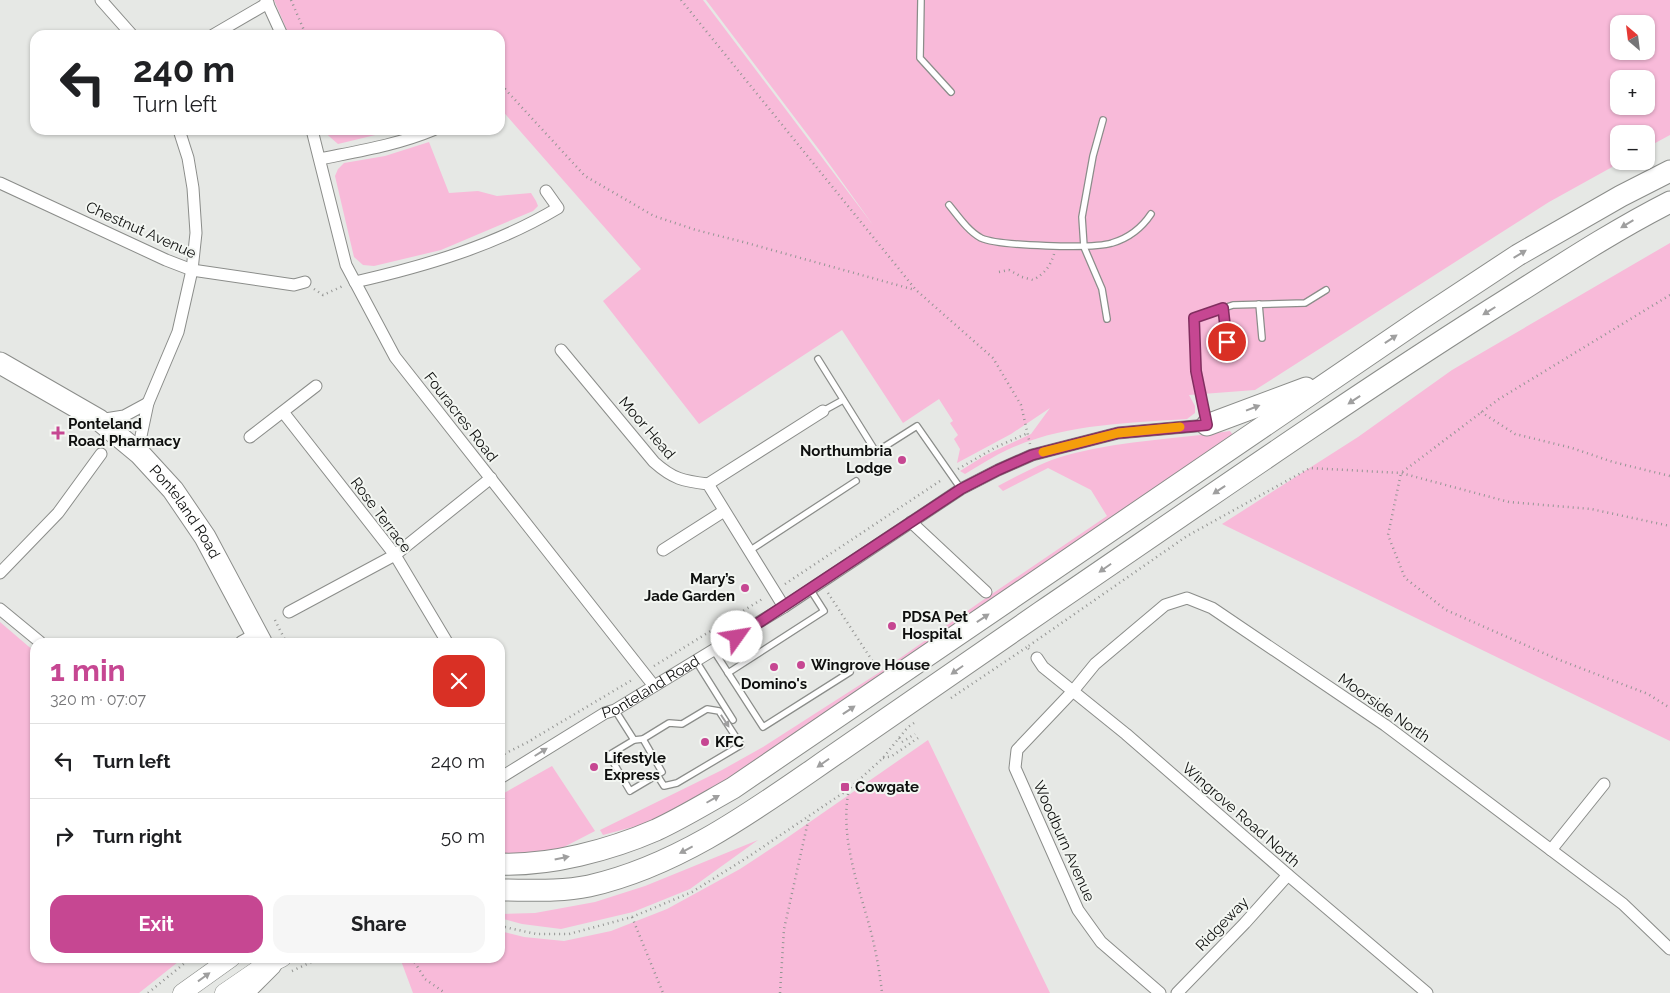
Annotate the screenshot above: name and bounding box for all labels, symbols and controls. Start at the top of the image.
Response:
north arrow [1610,15,1655,60]
map controls [1610,15,1655,170]
text: 240 m [133,49,235,90]
icon: left [50,50,115,115]
button: + [1610,70,1655,115]
text: Turn left [133,91,217,117]
button: − [1610,125,1655,170]
street label: Chestnut Avenue [83,198,199,262]
one-way arrow [1620,220,1633,229]
one-way arrow [1514,250,1527,259]
one-way arrow [1483,306,1496,316]
pin [1206,321,1248,363]
icon: arrive [1213,328,1241,356]
one-way arrow [1384,334,1398,344]
street label: Fouracres Road [420,369,502,465]
street label: Moor Head [615,393,679,463]
one-way arrow [1347,395,1360,405]
one-way arrow [1246,404,1261,412]
place label: Ponteland Road Pharmacy [68,415,181,450]
marker: Ponteland Road Pharmacy [52,427,64,439]
place label: Northumbria Lodge [800,442,892,477]
marker: Northumbria Lodge [896,454,908,466]
street label: Ponteland Road [146,461,224,562]
street label: Rose Terrace [347,474,415,556]
one-way arrow [1212,486,1225,495]
one-way arrow [1098,564,1112,573]
place label: Mary’s Jade Garden [644,570,735,605]
marker: Mary’s Jade Garden [739,582,751,594]
place label: PDSA Pet Hospital [902,608,968,643]
position arrow [710,610,762,662]
one-way arrow [976,614,990,623]
marker: PDSA Pet Hospital [886,620,898,632]
street label: Ponteland Road [600,652,703,722]
text: 1 min [50,653,126,688]
button: close [433,655,485,707]
place label: Wingrove House [811,656,930,674]
marker: Wingrove House [795,659,807,671]
marker: Domino's [768,661,780,673]
one-way arrow [950,666,964,675]
street label: Moorside North [1335,670,1433,746]
place label: Domino's [741,675,807,693]
text: 320 m · 07:07 [50,690,146,709]
one-way arrow [842,705,855,715]
one-way arrow [721,714,730,727]
place label: KFC [715,733,744,751]
marker: KFC [699,736,711,748]
icon: left [50,747,78,775]
one-way arrow [535,747,548,757]
place label: Lifestyle Express [604,749,666,784]
text: Turn left [93,750,170,772]
text: 240 m [431,750,485,772]
one-way arrow [816,758,830,768]
street label: Wingrove Road North [1178,759,1304,871]
marker: Lifestyle Express [588,761,600,773]
place label: Cowgate [855,778,919,796]
street label: Woodburn Avenue [1029,778,1099,904]
marker: Cowgate [839,781,851,793]
one-way arrow [706,795,719,804]
icon: right [50,822,78,850]
text: Turn right [93,825,182,847]
text: 50 m [441,825,485,847]
one-way arrow [679,846,693,854]
one-way arrow [555,854,570,862]
street label: Ridgeway [1192,893,1252,955]
button: Exit [50,895,263,953]
button: Share [273,895,485,953]
one-way arrow [197,972,210,982]

